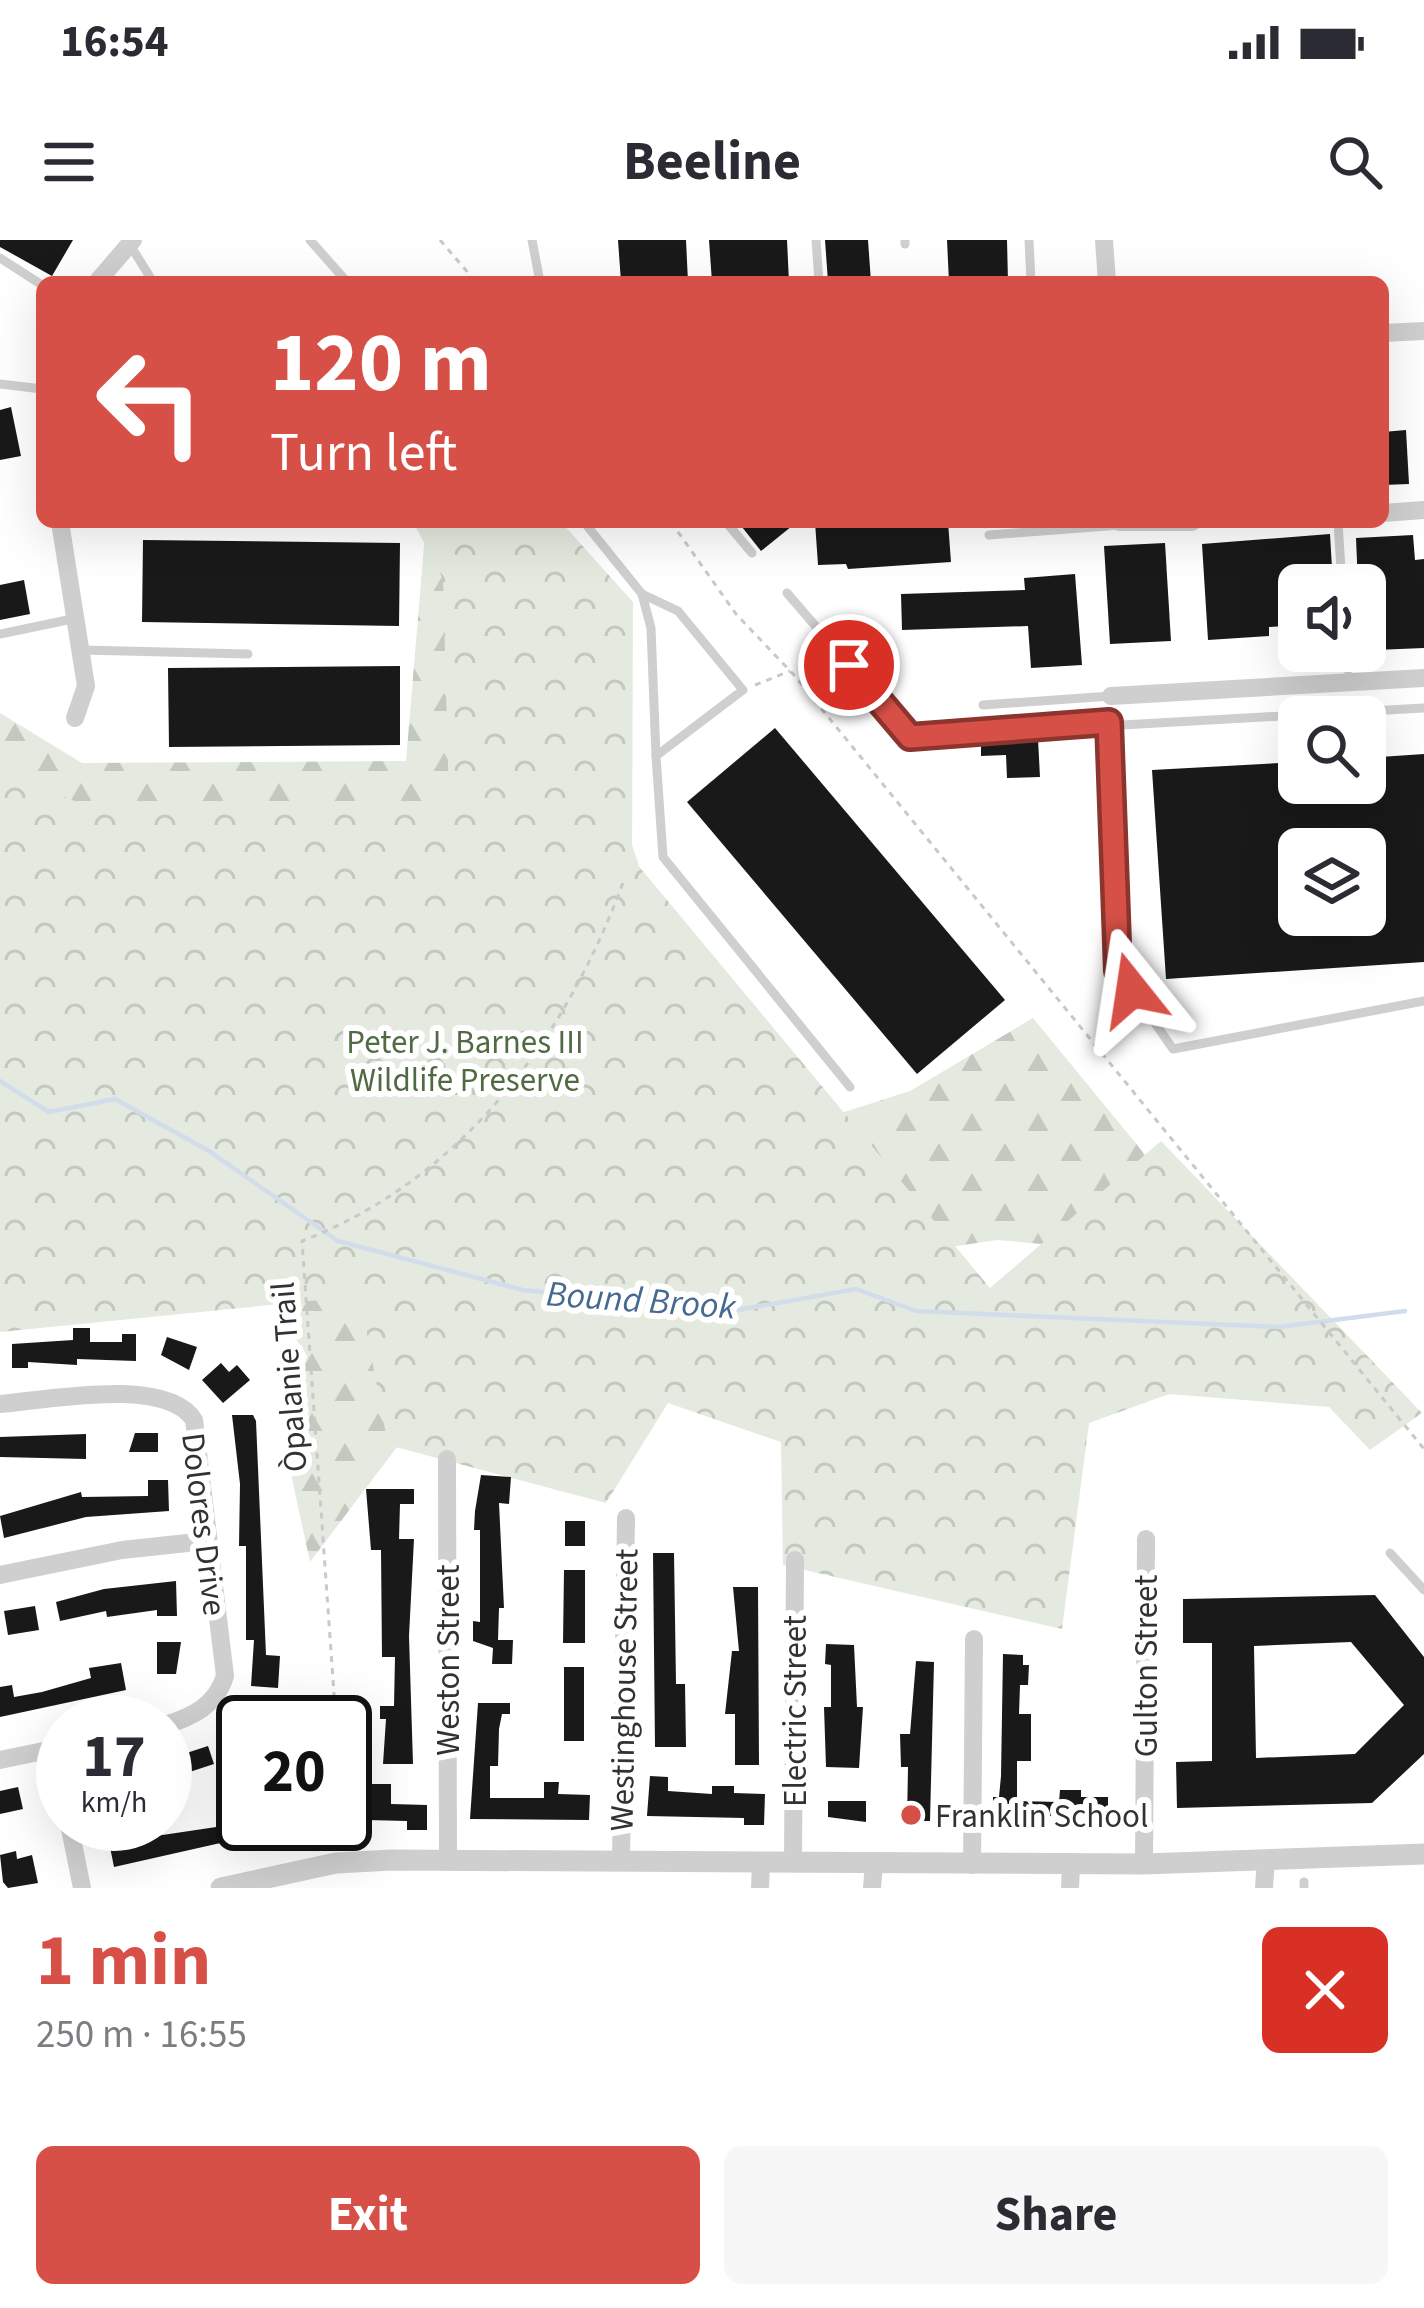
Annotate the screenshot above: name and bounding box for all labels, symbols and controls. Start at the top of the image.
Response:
text: 16:54 [60,10,169,74]
text: Beeline [623,124,801,201]
icon: menu [36,129,102,195]
icon: search [1322,129,1388,195]
text: 120 m [270,304,492,424]
icon: left [72,324,228,480]
text: Turn left [270,415,457,492]
map controls [1278,564,1386,936]
button: sound [1278,564,1386,672]
pin [798,614,900,716]
icon: arrive [816,632,882,698]
button: search [1278,696,1386,804]
button: layers [1278,828,1386,936]
position arrow [1069,927,1195,1053]
park label: Peter J. Barnes III Wildlife Preserve [346,1019,584,1104]
water label: Bound Brook [544,1268,738,1333]
street label: Òpalanie Trail [259,1280,320,1474]
street label: Dolores Drive [169,1430,238,1618]
street label: Westinghouse Street [599,1548,650,1832]
street label: Weston Street [425,1564,472,1756]
street label: Gulton Street [1123,1575,1170,1757]
street label: Electric Street [772,1615,819,1807]
speed limit sign: 20 [216,1695,372,1851]
text: 17 [82,1715,146,1800]
text: km/h [81,1781,147,1824]
place label: Franklin School [935,1793,1148,1840]
marker: Franklin School [898,1802,924,1828]
text: 1 min [36,1910,211,2013]
button: close [1262,1927,1388,2053]
text: 250 m · 16:55 [36,2007,247,2063]
button: Exit [36,2146,700,2284]
button: Share [724,2146,1388,2284]

